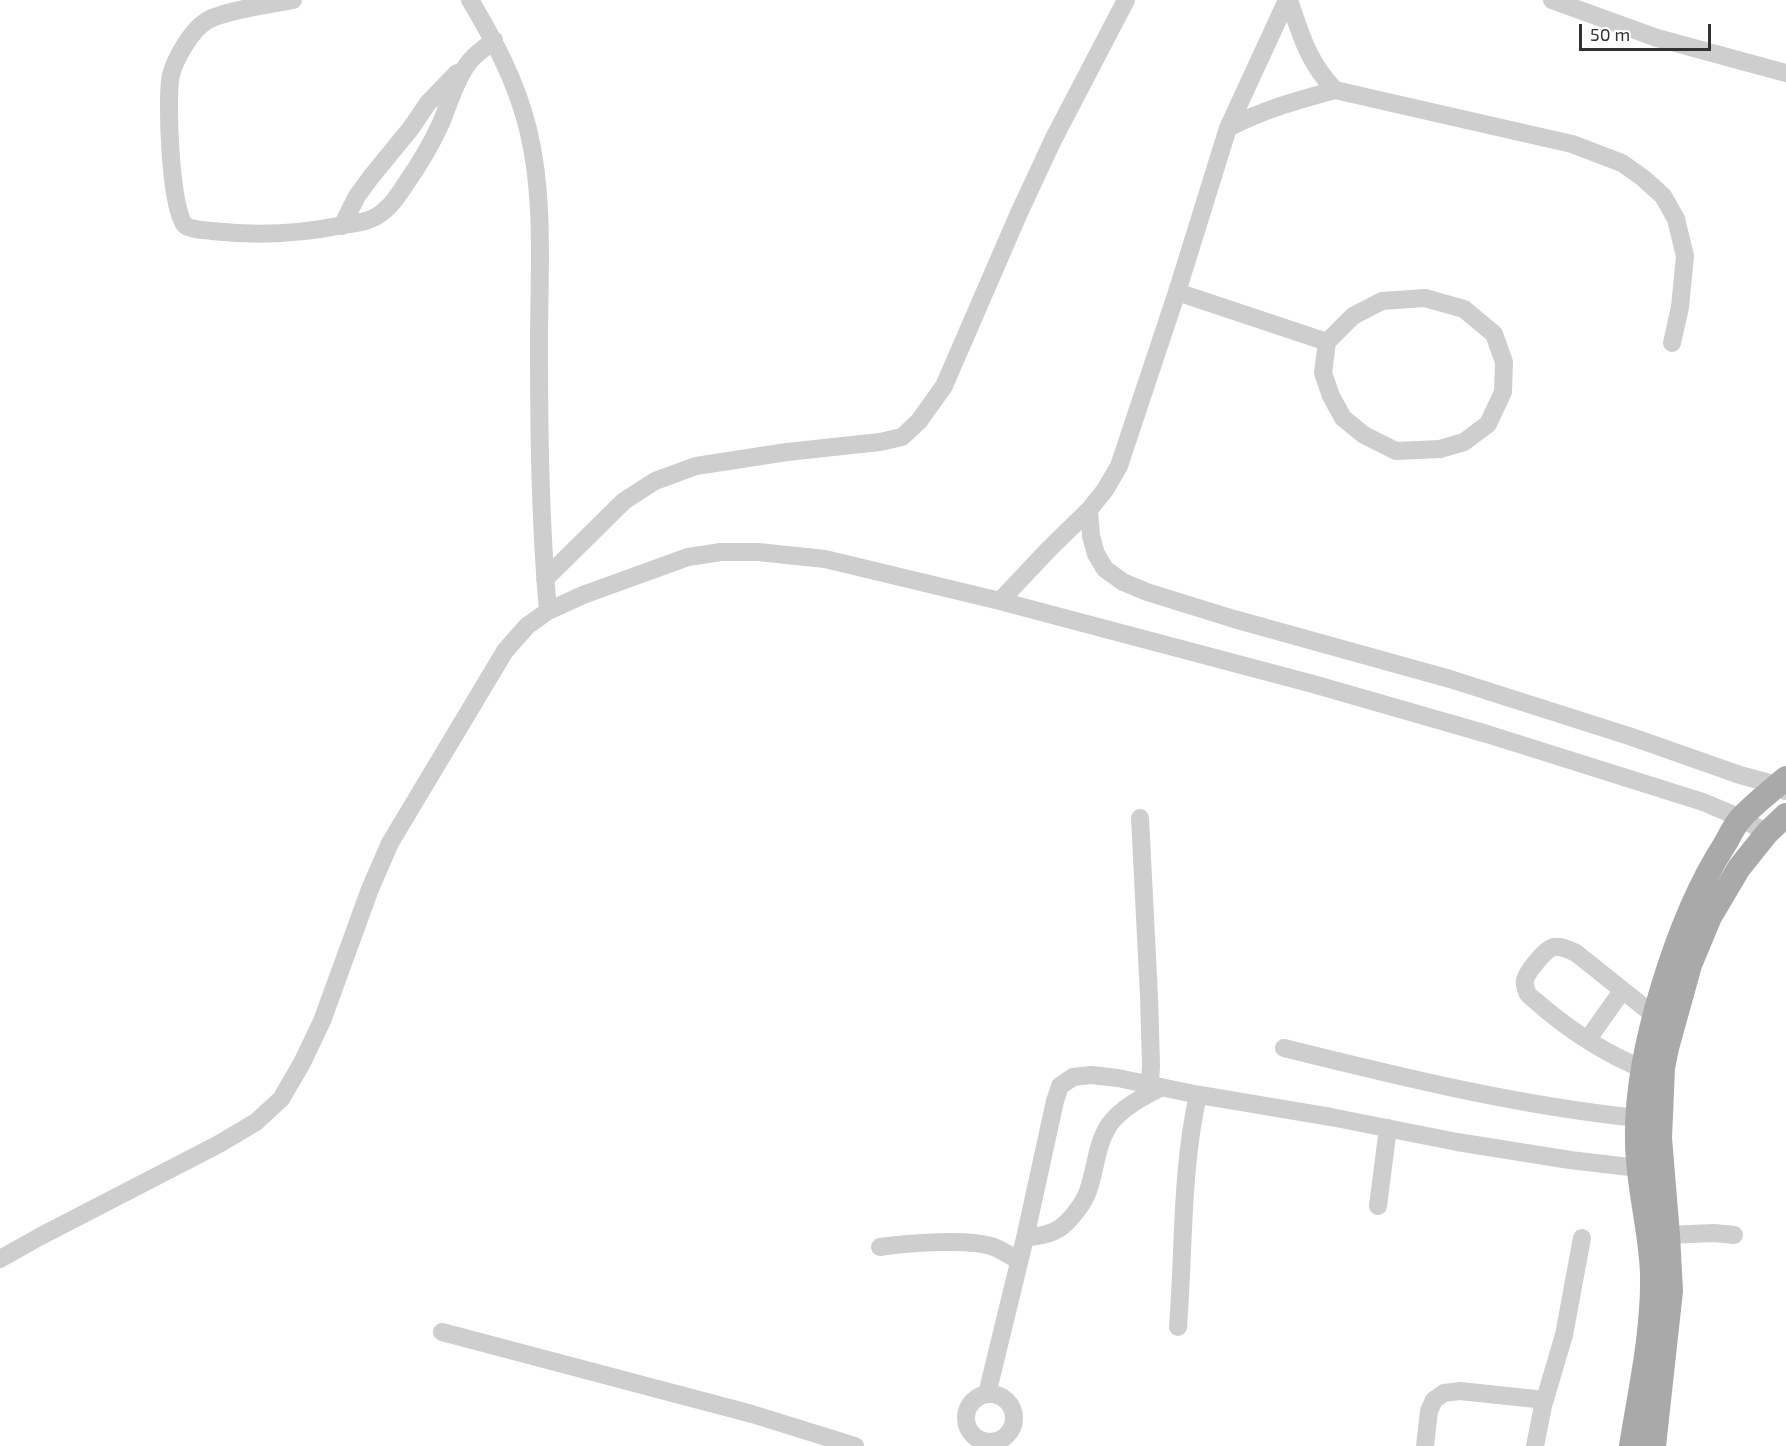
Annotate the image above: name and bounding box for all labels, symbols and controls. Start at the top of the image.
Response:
scale bar [1582,12,1714,50]
text: 50 m [1590,23,1630,45]

